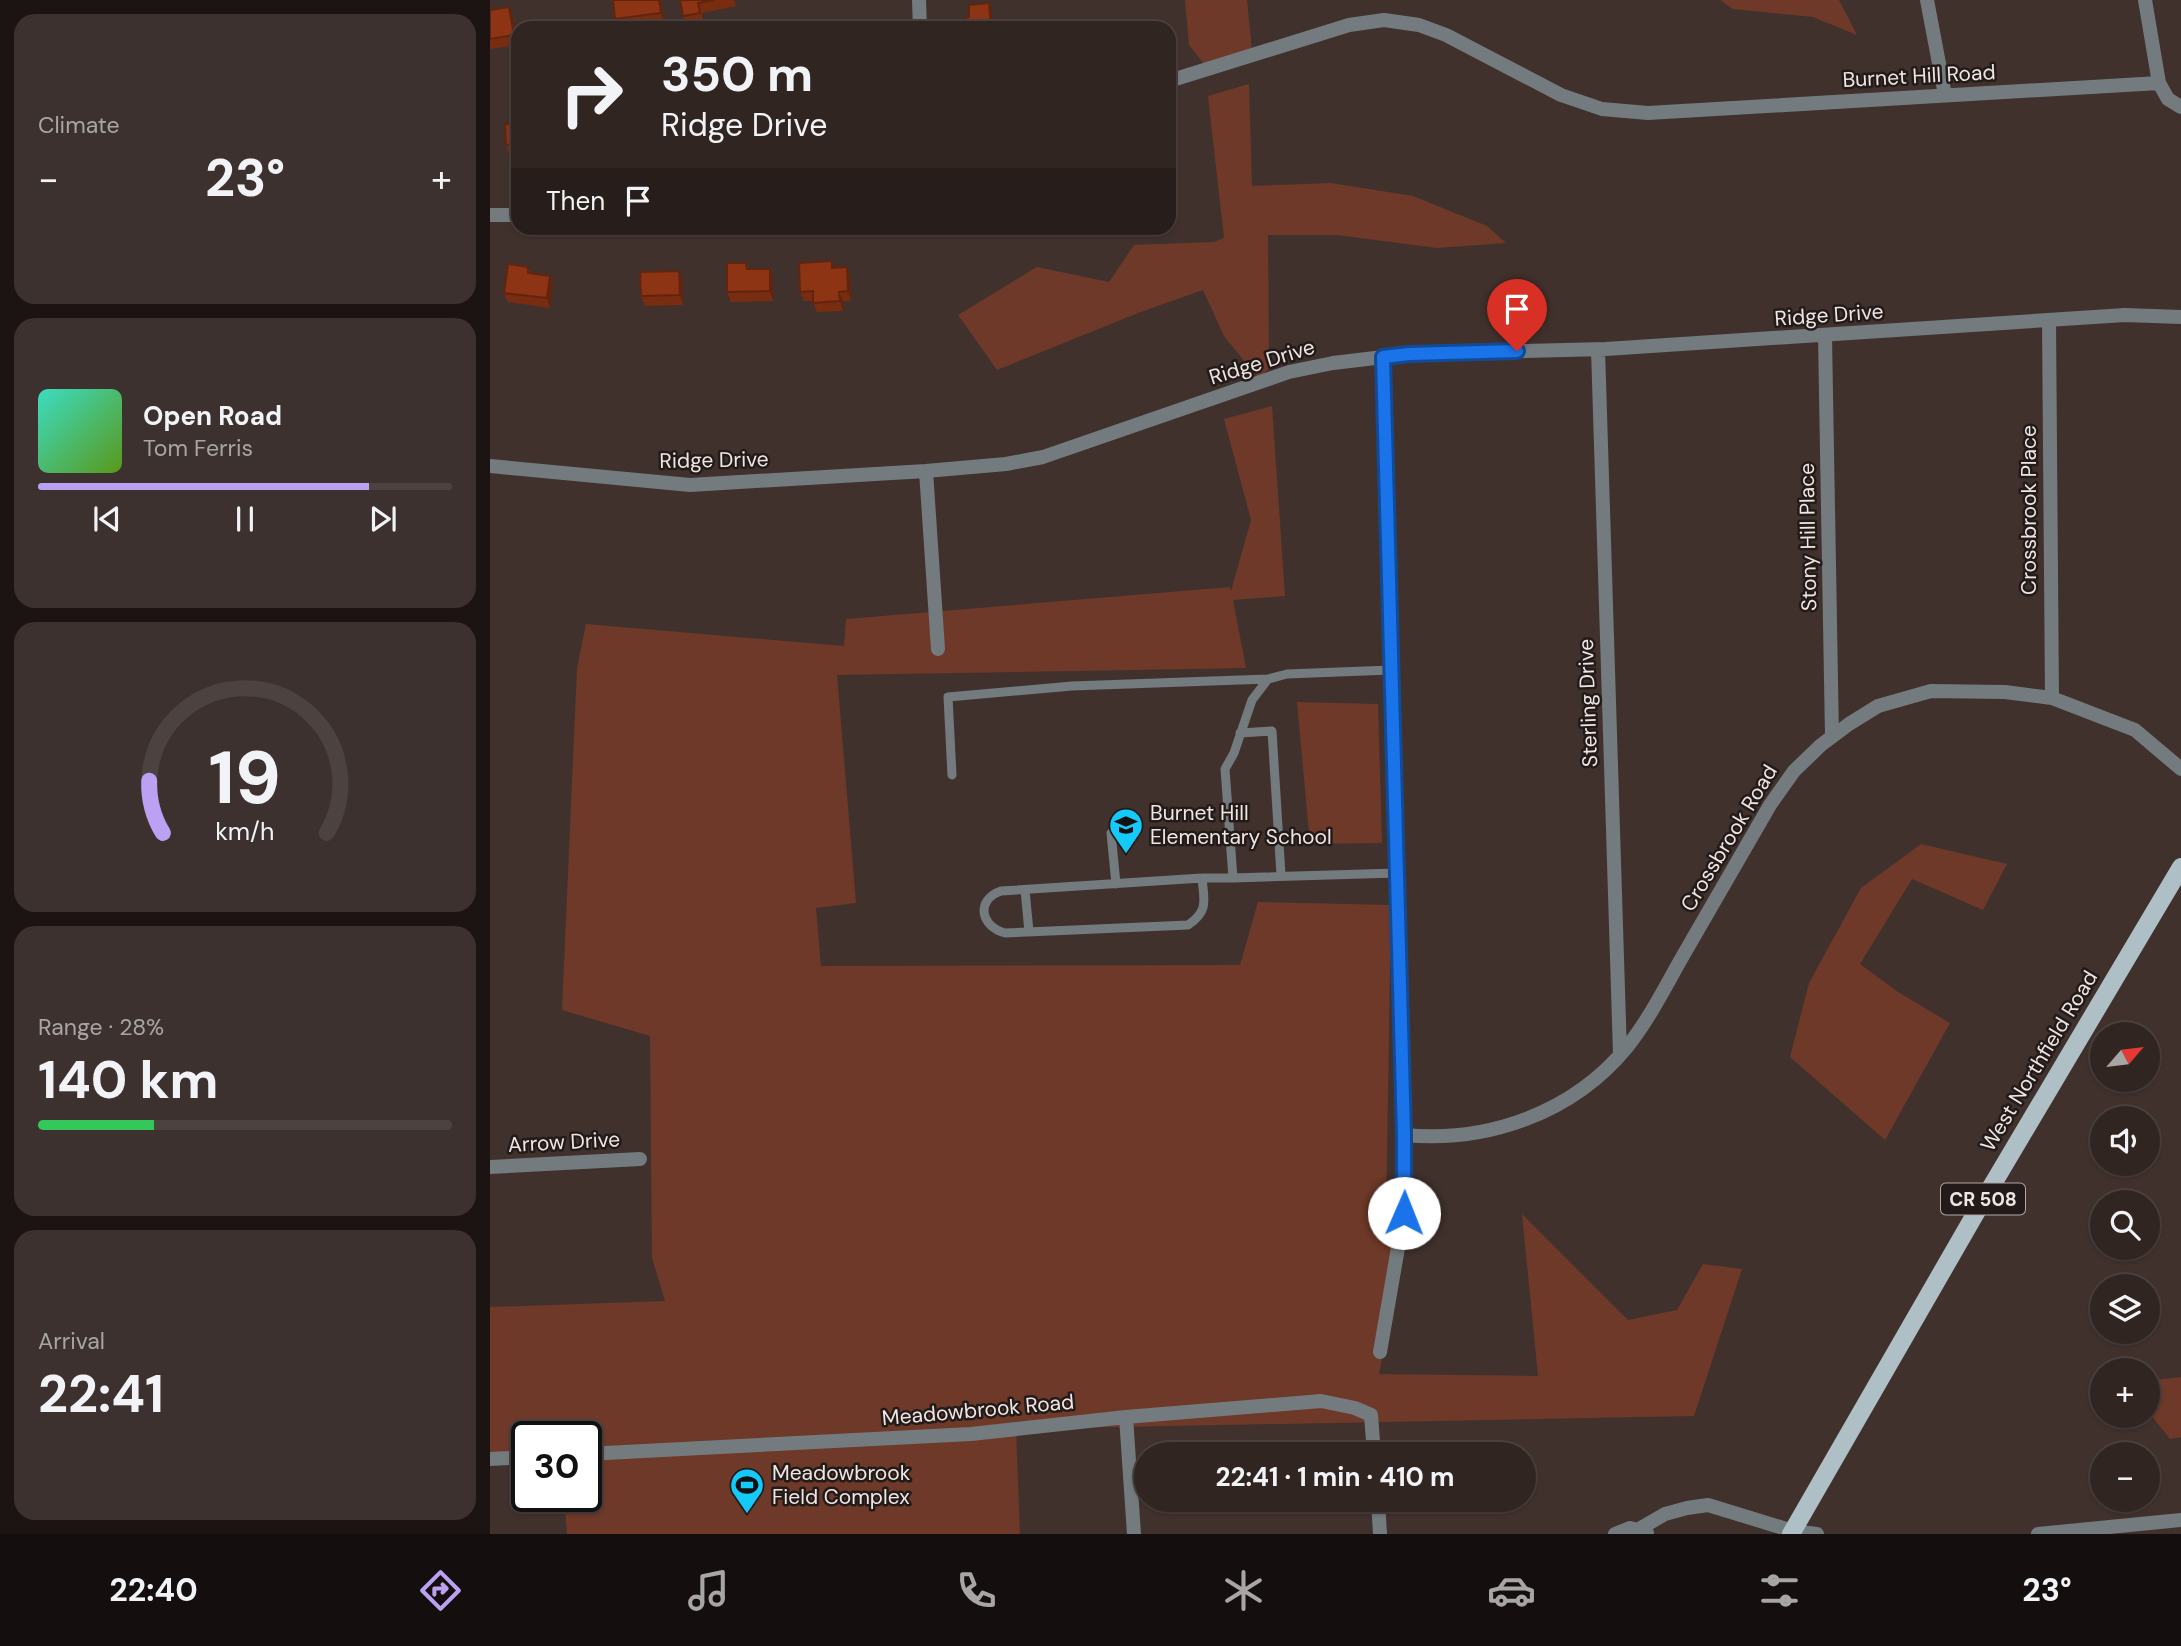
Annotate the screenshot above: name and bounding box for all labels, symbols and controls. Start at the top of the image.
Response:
text: 350 m [661,42,813,106]
icon: right [546,49,637,140]
street label: Burnet Hill Road [1842,58,1996,94]
text: Ridge Drive [661,104,827,146]
text: Climate [38,110,120,140]
text: 23° [205,144,285,212]
text: − [38,154,59,204]
text: + [431,154,452,204]
icon: arrive [619,182,657,220]
text: Then [546,184,605,218]
pin [1487,279,1547,351]
icon: arrive [1498,290,1536,328]
street label: Ridge Drive [1774,297,1885,333]
street label: Ridge Drive [1206,333,1318,391]
text: Open Road [143,399,282,433]
street label: Crossbrook Place [2015,425,2043,595]
text: Tom Ferris [143,433,253,463]
street label: Ridge Drive [659,445,769,475]
street label: Stony Hill Place [1793,463,1823,611]
icon: previous [88,500,126,538]
icon: pause [226,500,264,538]
icon: next [364,500,402,538]
street label: Sterling Drive [1572,638,1604,768]
text: 19 [209,731,281,826]
street label: Crossbrook Road [1674,759,1784,917]
place label: Burnet Hill Elementary School [1150,799,1332,851]
school or university icon: Burnet Hill Elementary School [1107,806,1145,855]
text: km/h [215,815,275,848]
street label: West Northfield Road [1974,965,2104,1157]
text: Range · 28% [38,1012,164,1042]
north arrow [2090,1022,2160,1092]
map controls [2090,1022,2160,1512]
text: 140 km [38,1046,219,1114]
button: sound [2090,1106,2160,1176]
street label: Arrow Drive [507,1125,621,1159]
position arrow [1367,1176,1441,1250]
road number: CR 508 [1941,1184,2025,1214]
button: search [2090,1190,2160,1260]
button: layers [2090,1274,2160,1344]
text: Arrival [38,1326,105,1356]
button: + [2090,1358,2160,1428]
text: 22:41 [38,1360,164,1428]
street label: Meadowbrook Road [881,1388,1075,1432]
speed limit sign: 30 [511,1421,602,1512]
button: − [2090,1442,2160,1512]
place label: Meadowbrook Field Complex [772,1459,911,1511]
text: 22:41 · 1 min · 410 m [1216,1460,1454,1494]
sports icon: Meadowbrook Field Complex [728,1466,766,1515]
icon: directions [416,1566,465,1615]
icon: music [684,1566,733,1615]
icon: phone [952,1566,1001,1615]
icon: climate [1219,1566,1268,1615]
icon: car [1487,1566,1536,1615]
icon: filters [1755,1566,1804,1615]
text: 22:40 [109,1569,198,1611]
text: 23° [2022,1569,2072,1611]

